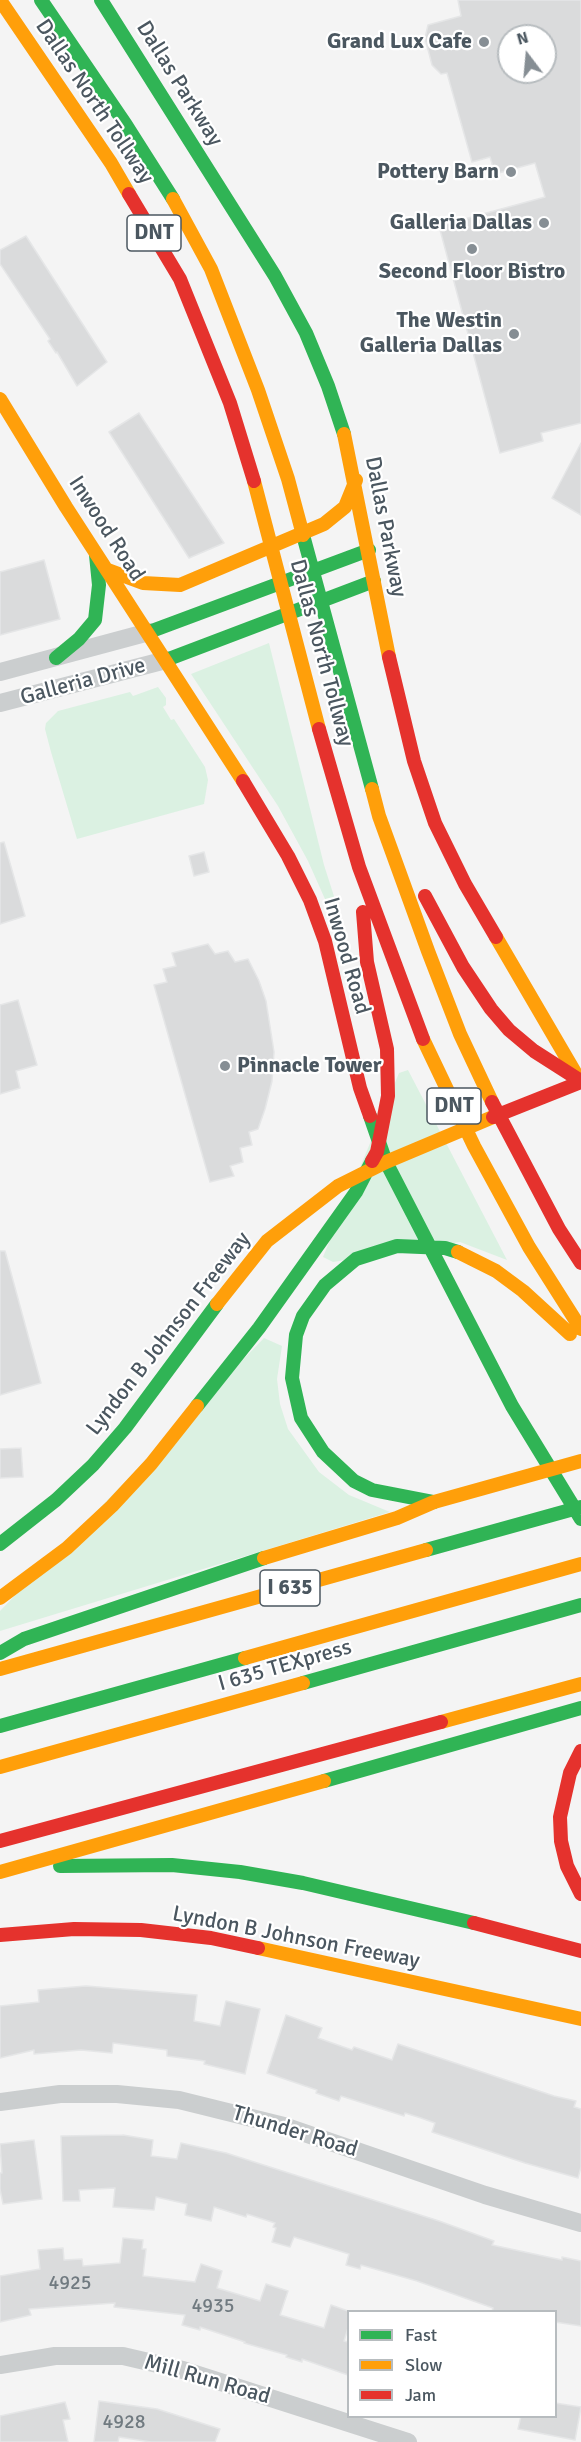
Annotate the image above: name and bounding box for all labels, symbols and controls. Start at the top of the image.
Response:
street label: Dallas North Tollway [29,15,159,189]
street label: Dallas Parkway [130,17,228,151]
north arrow [497,24,557,84]
text: N [514,27,531,50]
place label: Grand Lux Cafe [327,29,472,55]
marker: Grand Lux Cafe [477,35,491,49]
place label: Pottery Barn [377,159,499,185]
marker: Pottery Barn [504,165,518,179]
place label: Galleria Dallas [390,210,532,236]
road number: DNT [127,215,181,251]
marker: Galleria Dallas [537,216,551,230]
marker: Second Floor Bistro [465,242,479,256]
place label: Second Floor Bistro [379,259,565,285]
place label: The Westin Galleria Dallas [360,308,502,360]
marker: The Westin Galleria Dallas [507,327,521,341]
street label: Dallas Parkway [358,454,412,600]
street label: Inwood Road [62,471,150,587]
street label: Dallas North Tollway [283,556,359,750]
street label: Galleria Drive [18,653,148,711]
street label: Inwood Road [317,895,375,1017]
place label: Pinnacle Tower [237,1053,382,1079]
marker: Pinnacle Tower [218,1059,232,1073]
road number: DNT [427,1088,481,1124]
street label: Lyndon B Johnson Freeway [81,1227,257,1441]
road number: I 635 [260,1570,320,1606]
street label: I 635 TEXpress [215,1634,355,1698]
street label: Lyndon B Johnson Freeway [170,1901,422,1975]
street label: Thunder Road [229,2100,361,2164]
house number: 4925 [48,2272,92,2296]
house number: 4935 [191,2295,235,2319]
legend [347,2310,557,2418]
text: Fast [405,2324,437,2346]
street label: Mill Run Road [141,2349,273,2411]
text: Slow [405,2354,442,2376]
text: Jam [405,2384,436,2406]
house number: 4928 [102,2411,146,2435]

